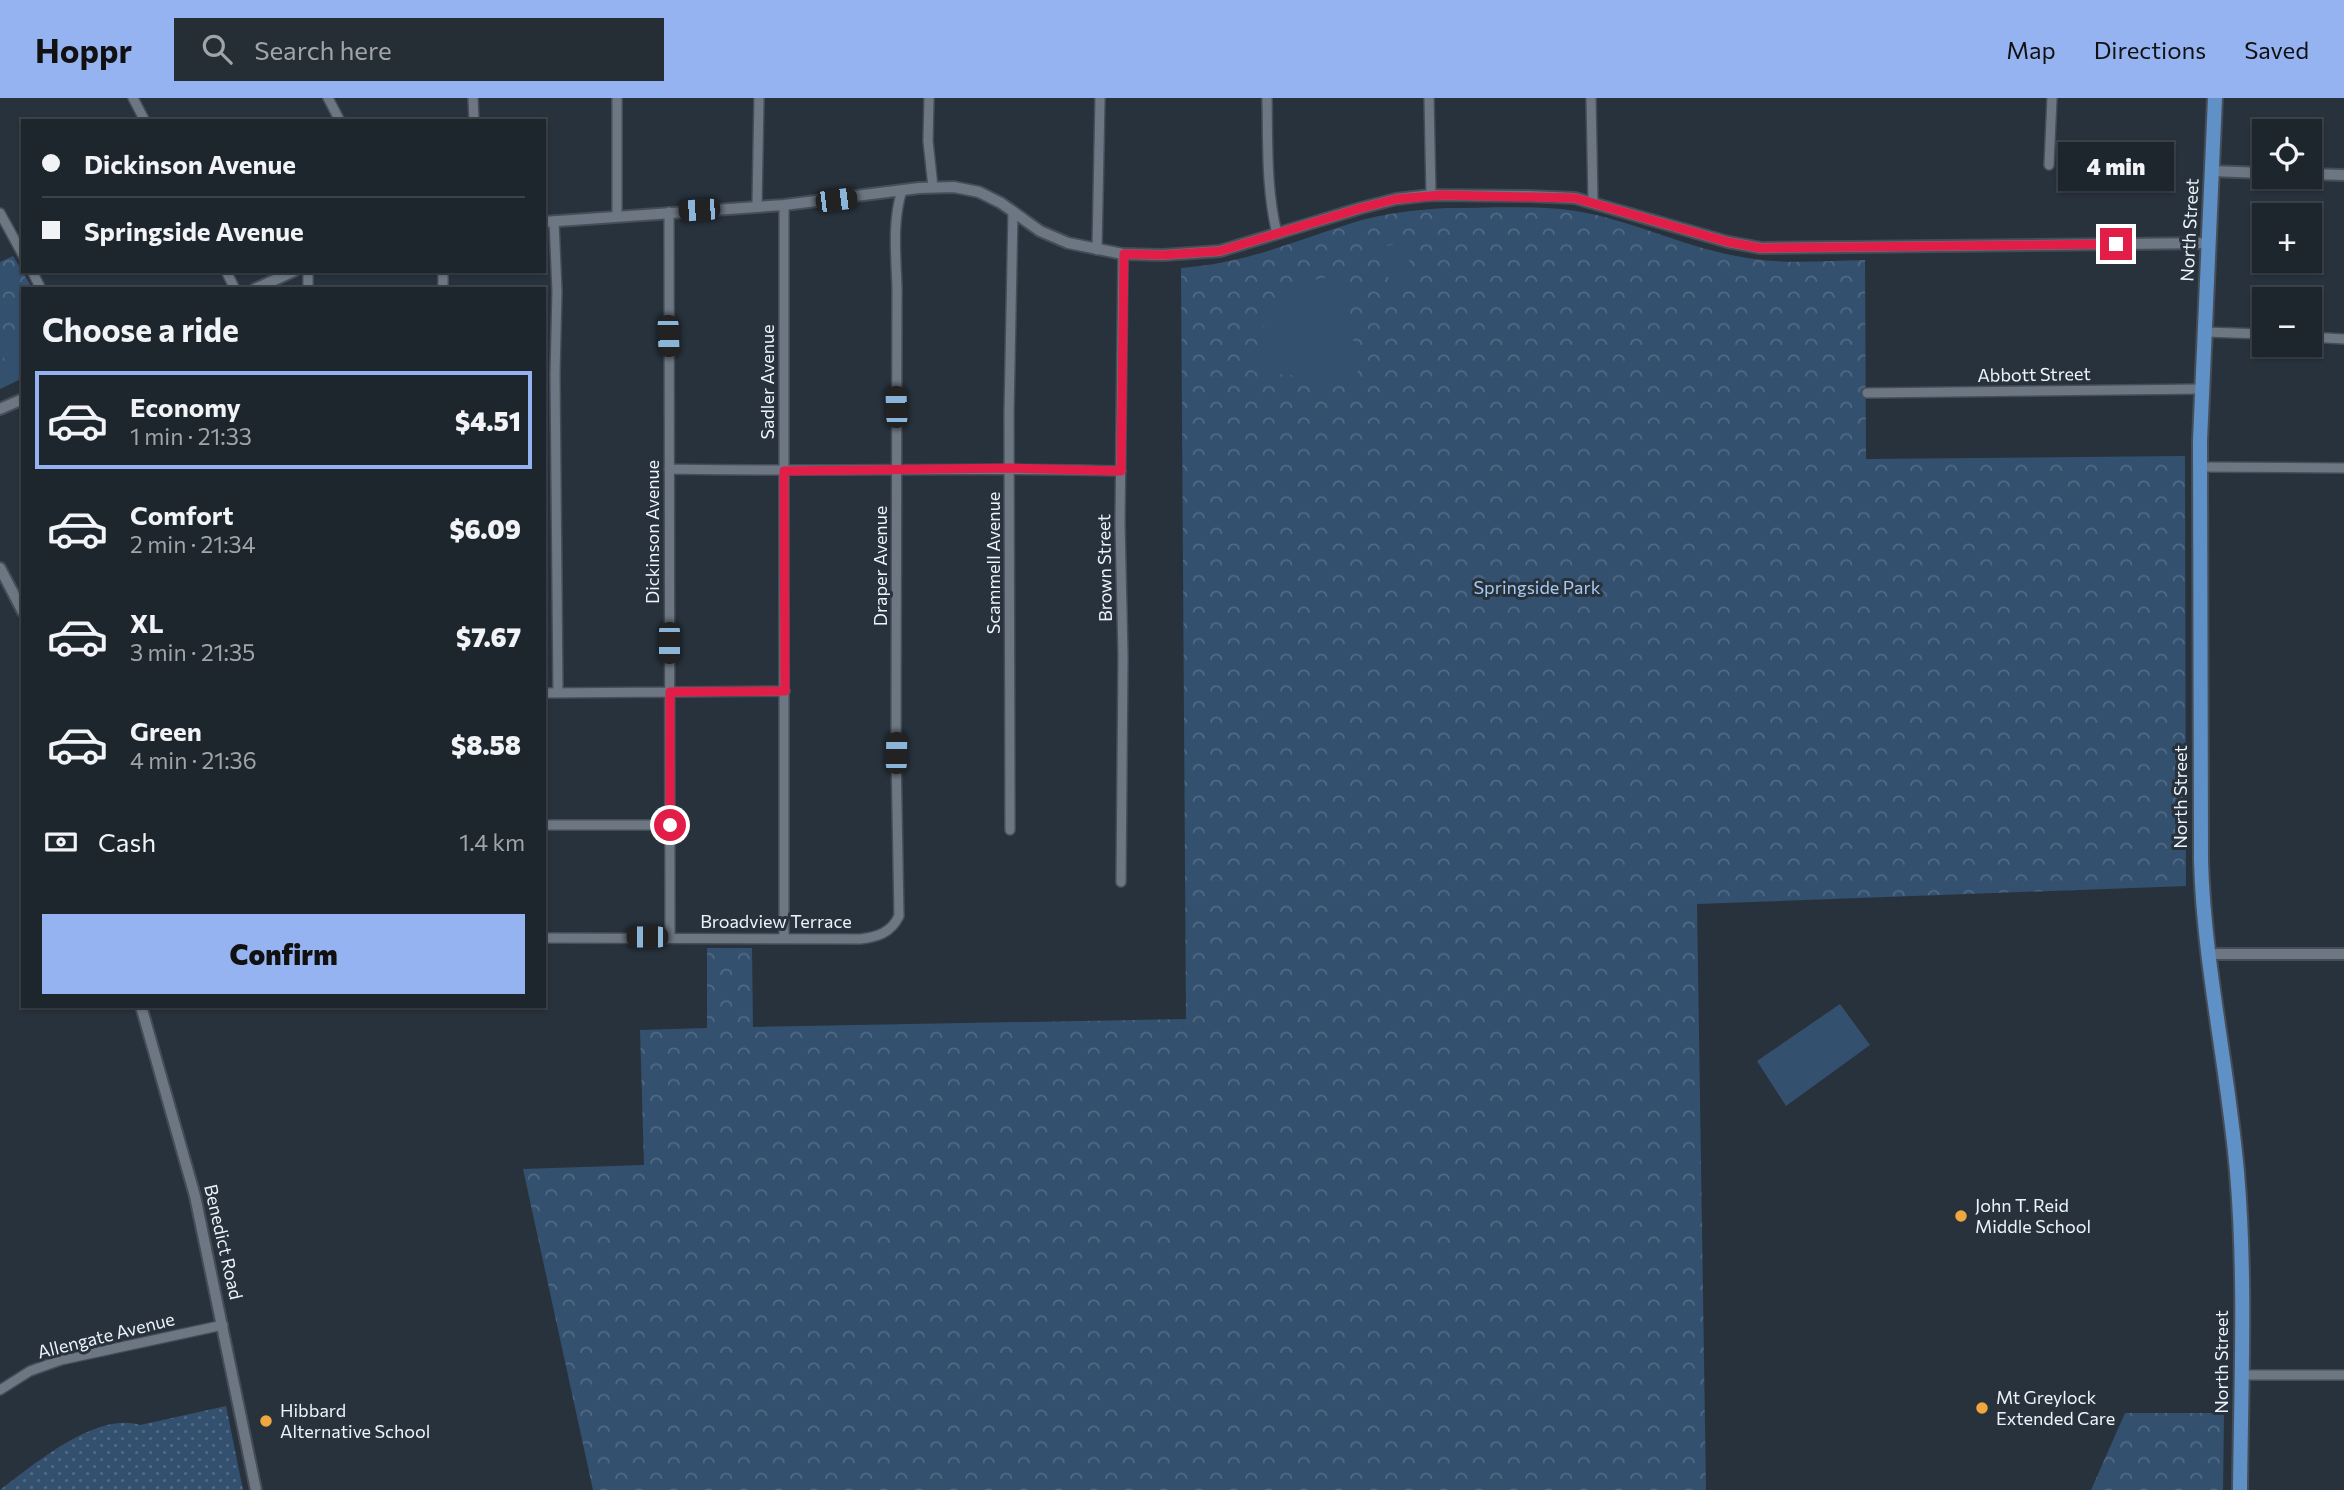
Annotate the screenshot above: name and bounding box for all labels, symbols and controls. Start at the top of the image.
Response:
search box [174,18,664,81]
text: Hoppr [35,29,132,70]
icon: search [198,30,236,68]
text: Search here [254,34,392,65]
text: Map [2006,35,2056,64]
text: Directions [2094,35,2206,64]
text: Saved [2244,35,2309,64]
map controls [2252,119,2322,357]
button: locate [2252,119,2322,189]
callout: 4 min [2058,142,2174,192]
text: Dickinson Avenue [84,148,296,179]
text: 4 min [2087,152,2145,180]
street label: North Street [2175,178,2203,282]
car [814,187,859,213]
car [678,198,721,222]
button: + [2252,203,2322,273]
text: Springside Avenue [84,215,304,246]
route end [2100,228,2132,260]
button: − [2252,287,2322,357]
text: Choose a ride [42,309,239,349]
car [657,315,680,357]
street label: Sadler Avenue [756,324,778,440]
street label: Abbott Street [1977,362,2091,386]
car [885,386,908,428]
icon: car [46,389,109,452]
text: Economy [130,391,241,422]
text: $4.51 [455,405,521,436]
text: 1 min · 21:33 [130,422,252,450]
street label: Dickinson Avenue [641,460,663,604]
street label: Scammell Avenue [982,492,1004,634]
icon: car [46,497,109,560]
text: Comfort [130,499,233,530]
street label: Draper Avenue [869,506,891,626]
text: $6.09 [449,513,521,544]
street label: Brown Street [1092,514,1116,622]
text: 2 min · 21:34 [130,530,256,558]
park label: Springside Park [1474,576,1601,598]
icon: car [46,605,109,668]
text: XL [130,607,164,638]
text: $7.67 [456,621,521,652]
car [659,622,680,664]
text: 3 min · 21:35 [130,638,255,666]
icon: car [46,713,109,776]
text: Green [130,715,202,746]
text: $8.58 [451,729,521,760]
car [886,732,907,774]
street label: North Street [2169,745,2191,849]
text: 4 min · 21:36 [130,746,257,774]
route start [654,809,686,841]
icon: cash [42,823,80,861]
text: Cash [98,826,156,857]
text: 1.4 km [459,828,525,856]
street label: Broadview Terrace [700,910,852,932]
button: Confirm [42,914,525,994]
car [627,927,669,948]
street label: Benedict Road [200,1182,248,1302]
place label: John T. Reid Middle School [1975,1194,2091,1237]
marker: John T. Reid Middle School [1953,1208,1969,1224]
street label: Allengate Avenue [35,1307,177,1363]
street label: North Street [2210,1310,2232,1414]
place label: Mt Greylock Extended Care [1996,1386,2115,1429]
place label: Hibbard Alternative School [280,1399,430,1442]
marker: Mt Greylock Extended Care [1974,1400,1990,1416]
marker: Hibbard Alternative School [258,1413,274,1429]

